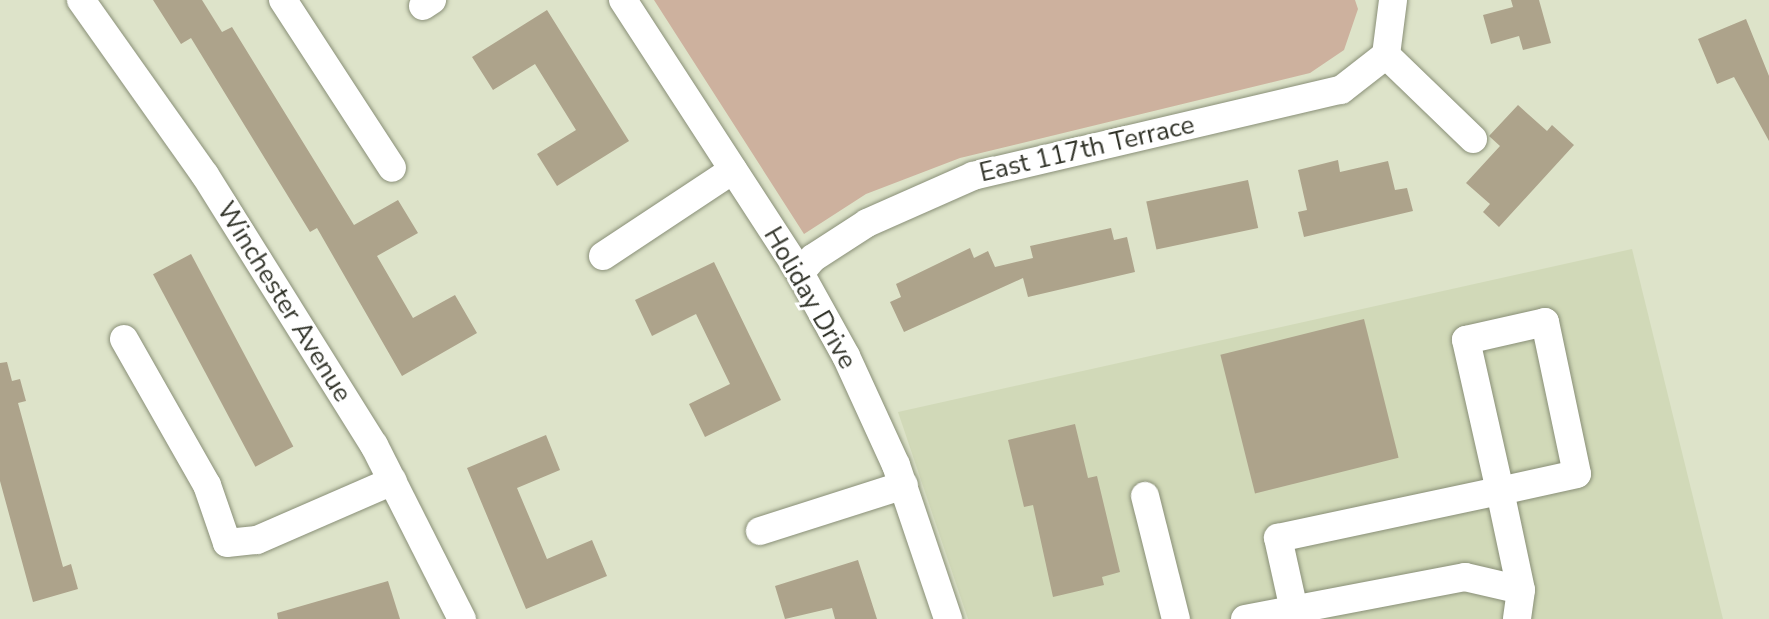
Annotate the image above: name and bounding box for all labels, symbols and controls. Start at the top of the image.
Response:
street label: East 117th Terrace [976,109,1198,189]
street label: Winchester Avenue [210,196,358,408]
street label: Holiday Drive [757,222,863,374]

